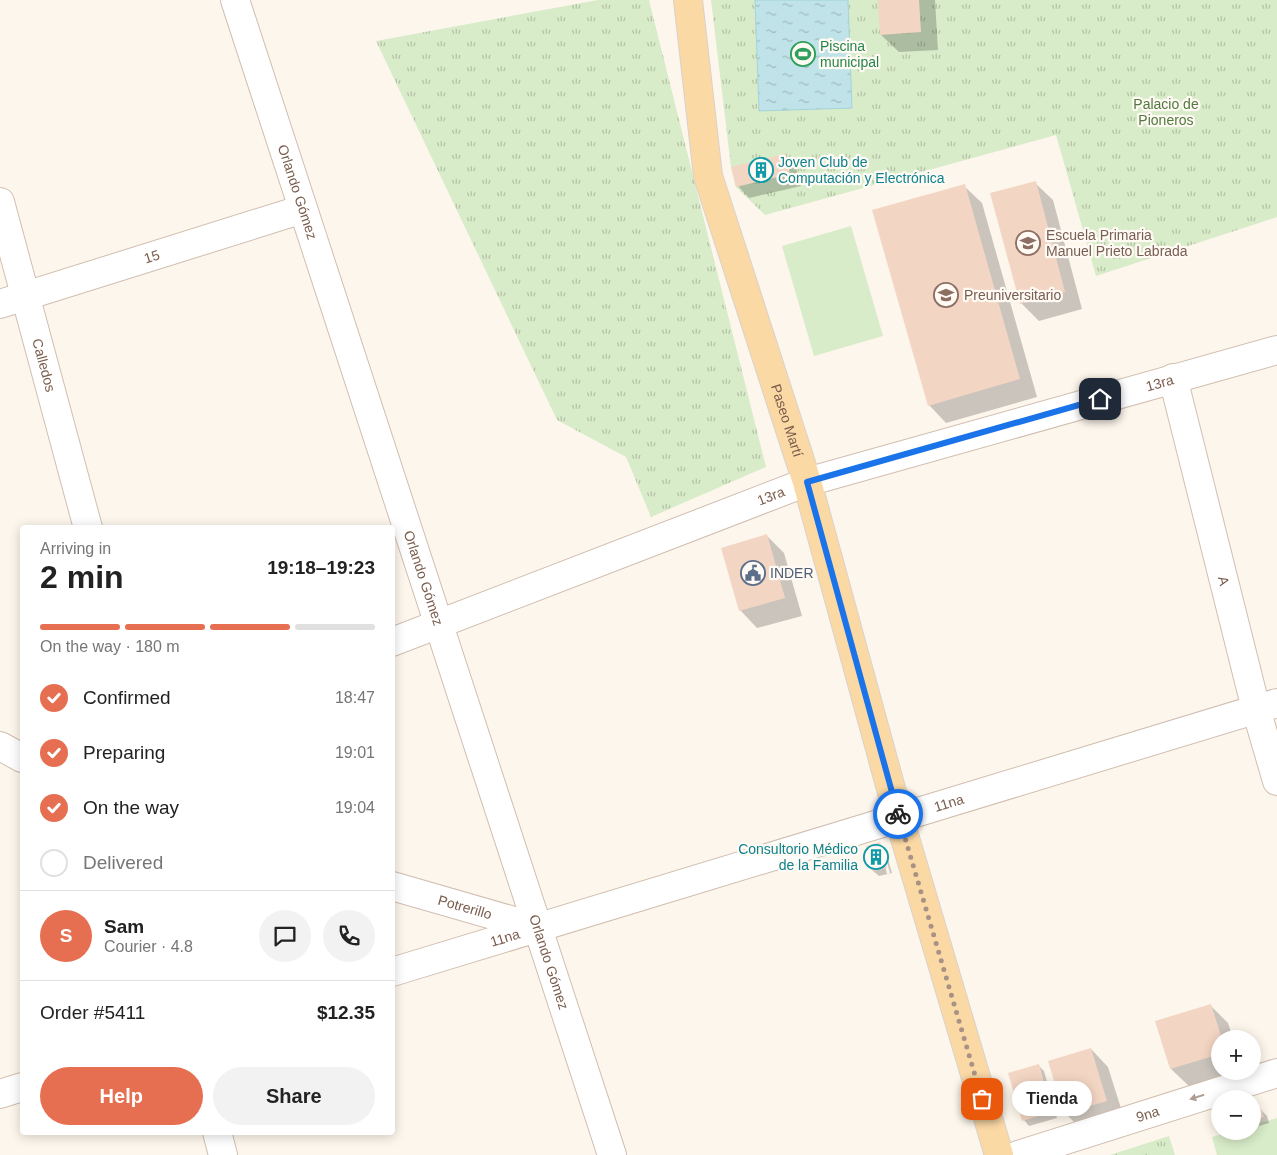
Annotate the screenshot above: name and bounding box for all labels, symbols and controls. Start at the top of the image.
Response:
place label: Piscina municipal [820,38,879,70]
sports icon: Piscina municipal [790,41,816,67]
park label: Palacio de Pioneros [1133,96,1199,128]
street label: Orlando Gómez [275,143,321,242]
place label: Joven Club de Computación y Electrónica [778,154,945,186]
building icon: Joven Club de Computación y Electrónica [748,157,774,183]
place label: Escuela Primaria Manuel Prieto Labrada [1046,227,1188,259]
school or university icon: Escuela Primaria Manuel Prieto Labrada [1015,230,1041,256]
street label: 15 [142,246,162,266]
school or university icon: Preuniversitario [933,282,959,308]
place label: Preuniversitario [964,287,1061,303]
street label: Calledos [29,337,59,394]
street label: 13ra [1144,371,1175,394]
pin [1079,378,1121,420]
street label: Paseo Martí [768,382,806,459]
icon: home [1086,385,1114,413]
street label: 13ra [755,483,787,508]
street label: Orlando Gómez [401,528,447,627]
text: Arriving in [40,540,111,557]
text: 19:18–19:23 [267,557,375,578]
text: 2 min [40,559,124,595]
public building icon: INDER [740,560,766,586]
place label: INDER [770,565,814,581]
street label: A [1215,574,1233,588]
text: On the way · 180 m [40,638,180,655]
icon: check [40,684,68,712]
text: Confirmed [83,687,171,708]
text: 18:47 [335,689,375,706]
icon: check [40,739,68,767]
text: Preparing [83,742,165,763]
text: 19:01 [335,744,375,761]
courier [873,789,923,839]
street label: 11na [932,791,966,815]
icon: check [40,794,68,822]
text: On the way [83,797,179,818]
text: 19:04 [335,799,375,816]
icon: bike [884,800,912,828]
place label: Consultorio Médico de la Familia [738,841,858,873]
building icon: Consultorio Médico de la Familia [863,844,889,870]
text: Delivered [83,852,163,873]
street label: Potrerillo [436,892,494,922]
button: chat [259,910,311,962]
button: phone [323,910,375,962]
street label: Orlando Gómez [526,913,572,1012]
text: Sam [104,916,144,937]
text: S [60,925,72,946]
street label: 11na [488,926,522,950]
text: Courier · 4.8 [104,938,193,955]
text: Order #5411 [40,1002,145,1023]
text: $12.35 [317,1002,375,1023]
map controls [1211,1030,1261,1140]
button: + [1211,1030,1261,1080]
button: Help [40,1067,203,1125]
button: Share [213,1067,375,1125]
pin [961,1078,1003,1120]
callout: Tienda [1012,1082,1092,1116]
icon: bag [968,1085,996,1113]
text: Tienda [1026,1090,1078,1107]
button: − [1211,1090,1261,1140]
one-way arrow [1189,1094,1204,1102]
street label: 9na [1134,1103,1161,1125]

